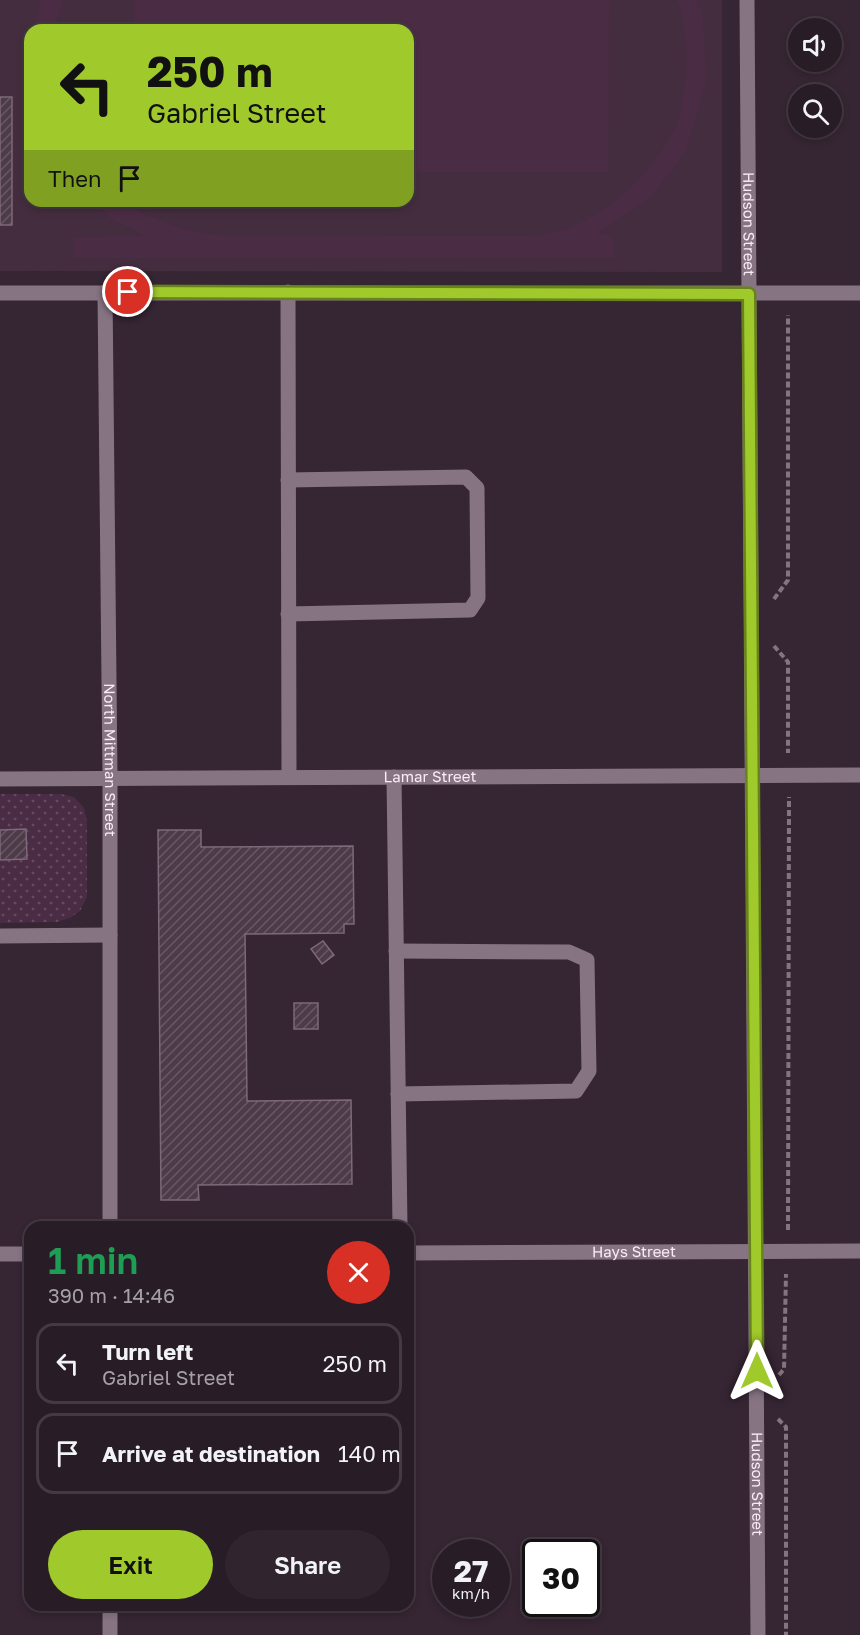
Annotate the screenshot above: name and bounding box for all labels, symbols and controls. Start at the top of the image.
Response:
map controls [788,18,842,138]
button: sound [788,18,842,72]
text: 250 m [147,46,273,96]
icon: left [48,48,126,126]
button: search [788,84,842,138]
text: Gabriel Street [147,97,327,129]
icon: arrive [113,162,146,195]
text: Then [48,165,101,192]
street label: Hudson Street [740,172,759,276]
pin [102,266,153,317]
icon: arrive [111,275,144,308]
street label: North Mittman Street [101,683,120,837]
street label: Lamar Street [383,767,477,785]
text: 1 min [48,1239,138,1282]
button: close [327,1241,390,1304]
street label: Hays Street [592,1242,676,1260]
text: 390 m · 14:46 [48,1283,175,1307]
text: Turn left [102,1338,193,1365]
position arrow [725,1339,789,1403]
icon: left [51,1347,84,1380]
text: 250 m [323,1350,387,1377]
text: Gabriel Street [102,1365,235,1389]
street label: Hudson Street [749,1432,767,1536]
icon: arrive [51,1437,84,1470]
text: Arrive at destination [102,1440,320,1467]
text: 140 m [338,1440,401,1467]
button: Exit [48,1530,213,1599]
button: Share [225,1530,390,1599]
speed limit sign: 30 [522,1539,600,1617]
text: 27 [454,1553,488,1589]
text: km/h [452,1584,490,1602]

